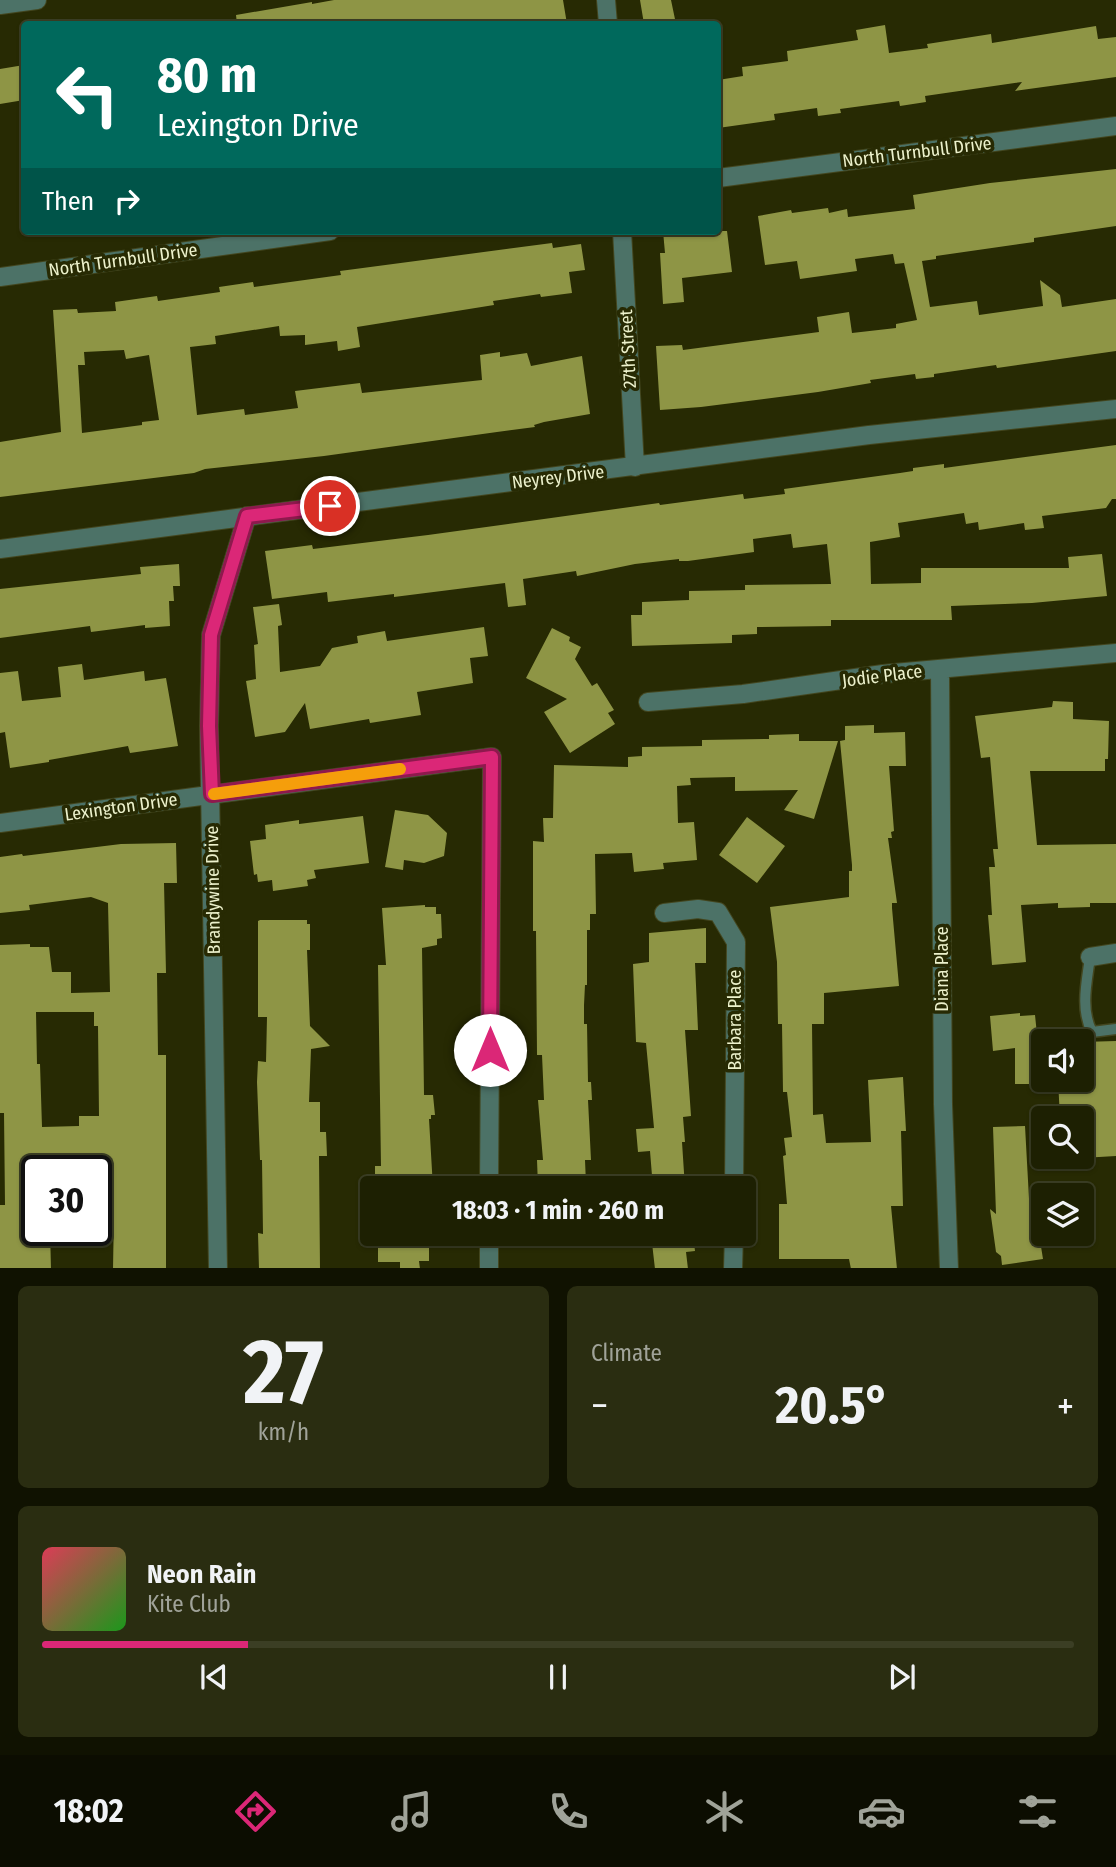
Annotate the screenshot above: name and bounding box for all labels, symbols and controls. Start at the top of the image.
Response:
text: 80 m [157,46,257,105]
icon: left [42,49,133,140]
text: Lexington Drive [157,106,359,144]
street label: North Turnbull Drive [841,132,993,172]
icon: right [108,182,146,220]
text: Then [42,186,94,217]
street label: North Turnbull Drive [47,239,199,281]
street label: 27th Street [615,309,641,389]
street label: Neyrey Drive [511,460,605,494]
pin [300,476,360,536]
icon: arrive [311,487,349,525]
street label: Jodie Place [841,660,923,692]
street label: Lexington Drive [63,788,179,826]
street label: Brandywine Drive [201,825,225,954]
street label: Diana Place [931,926,953,1012]
street label: Barbara Place [724,969,746,1070]
position arrow [453,1013,527,1087]
map controls [1031,1029,1094,1246]
button: sound [1031,1029,1094,1092]
button: search [1031,1106,1094,1169]
speed limit sign: 30 [21,1155,112,1246]
button: layers [1031,1183,1094,1246]
text: 18:03 · 1 min · 260 m [452,1195,664,1226]
text: 27 [243,1318,324,1427]
text: Climate [591,1339,662,1367]
text: 20.5° [775,1374,890,1437]
text: − [591,1383,608,1429]
text: + [1057,1383,1074,1429]
text: km/h [258,1418,309,1446]
text: Neon Rain [147,1559,256,1590]
text: Kite Club [147,1590,231,1618]
icon: previous [195,1658,233,1696]
icon: pause [539,1658,577,1696]
icon: next [883,1658,921,1696]
icon: directions [231,1787,280,1836]
icon: music [387,1787,436,1836]
icon: phone [544,1787,593,1836]
icon: climate [700,1787,749,1836]
icon: car [857,1787,906,1836]
icon: filters [1013,1787,1062,1836]
text: 18:02 [54,1792,123,1830]

